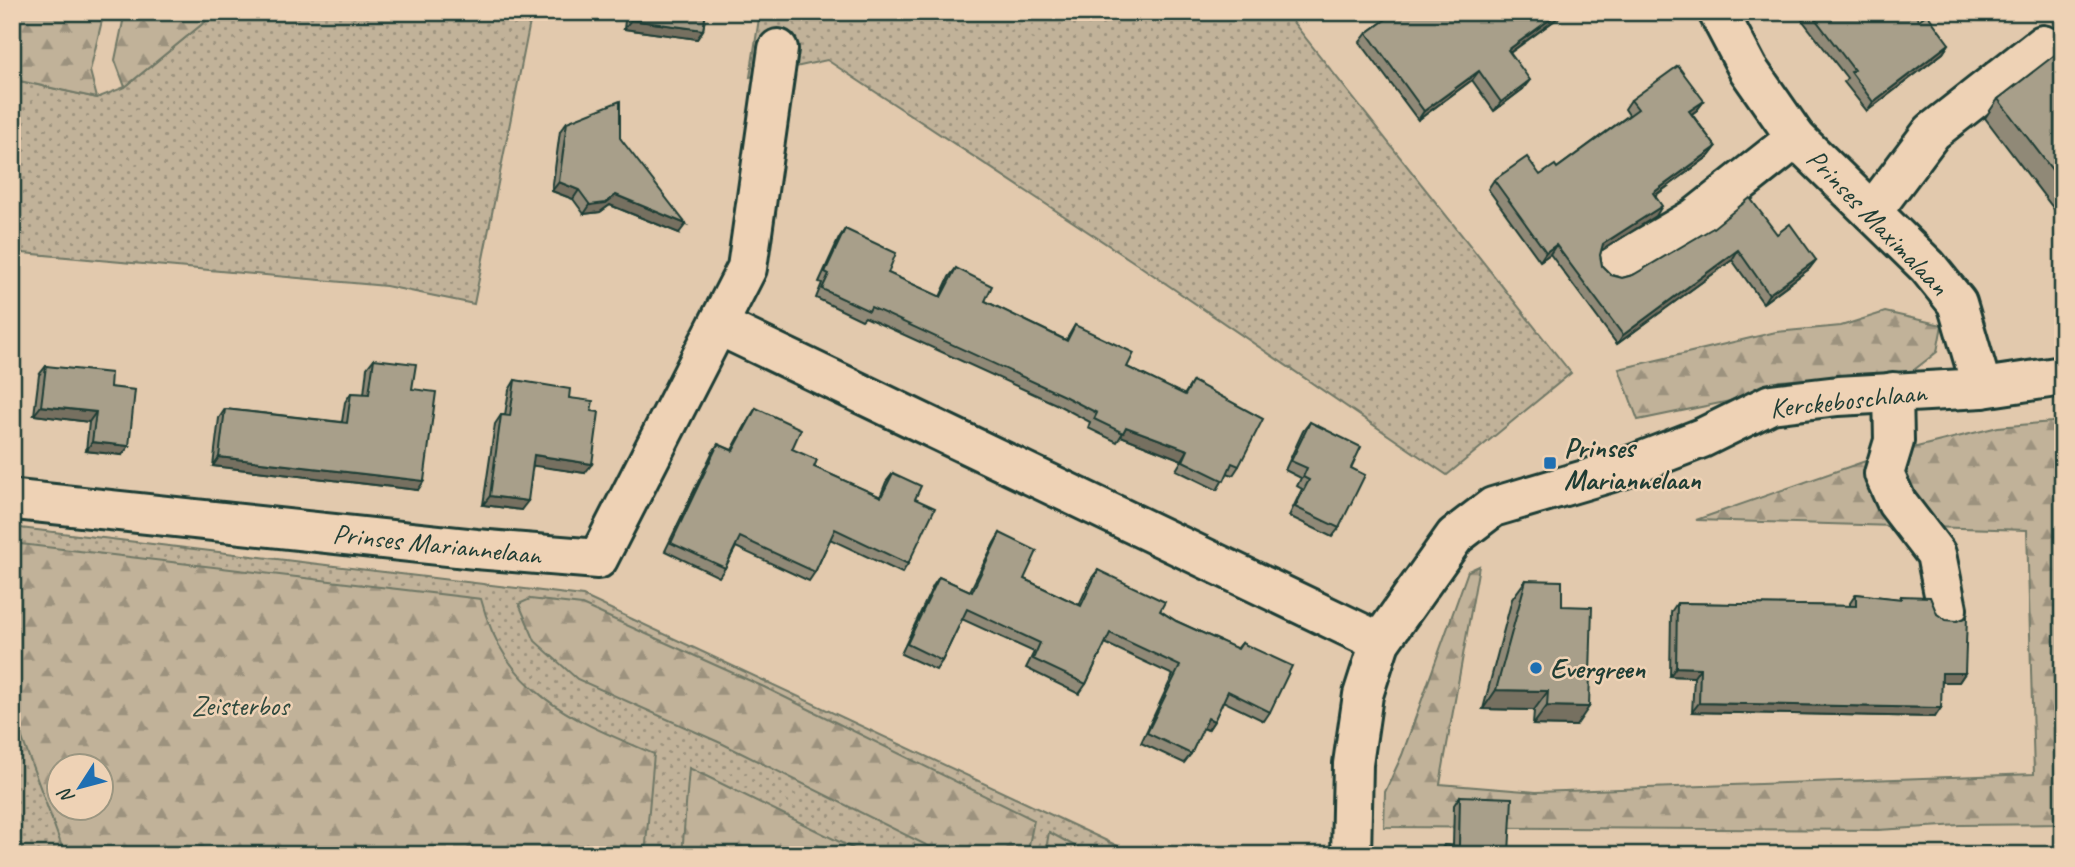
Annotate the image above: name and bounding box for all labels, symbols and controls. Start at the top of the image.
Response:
street label: Prinses Maximalaan [1799,141,1957,303]
street label: Kerckeboschlaan [1768,374,1929,426]
place label: Prinses Mariannelaan [1564,430,1702,497]
marker: Prinses Mariannelaan [1542,455,1558,471]
street label: Prinses Mariannelaan [331,516,544,572]
place label: Evergreen [1550,651,1646,686]
marker: Evergreen [1528,660,1544,676]
park label: Zeisterbos [191,688,291,723]
north arrow [46,752,116,822]
text: N [52,782,80,808]

